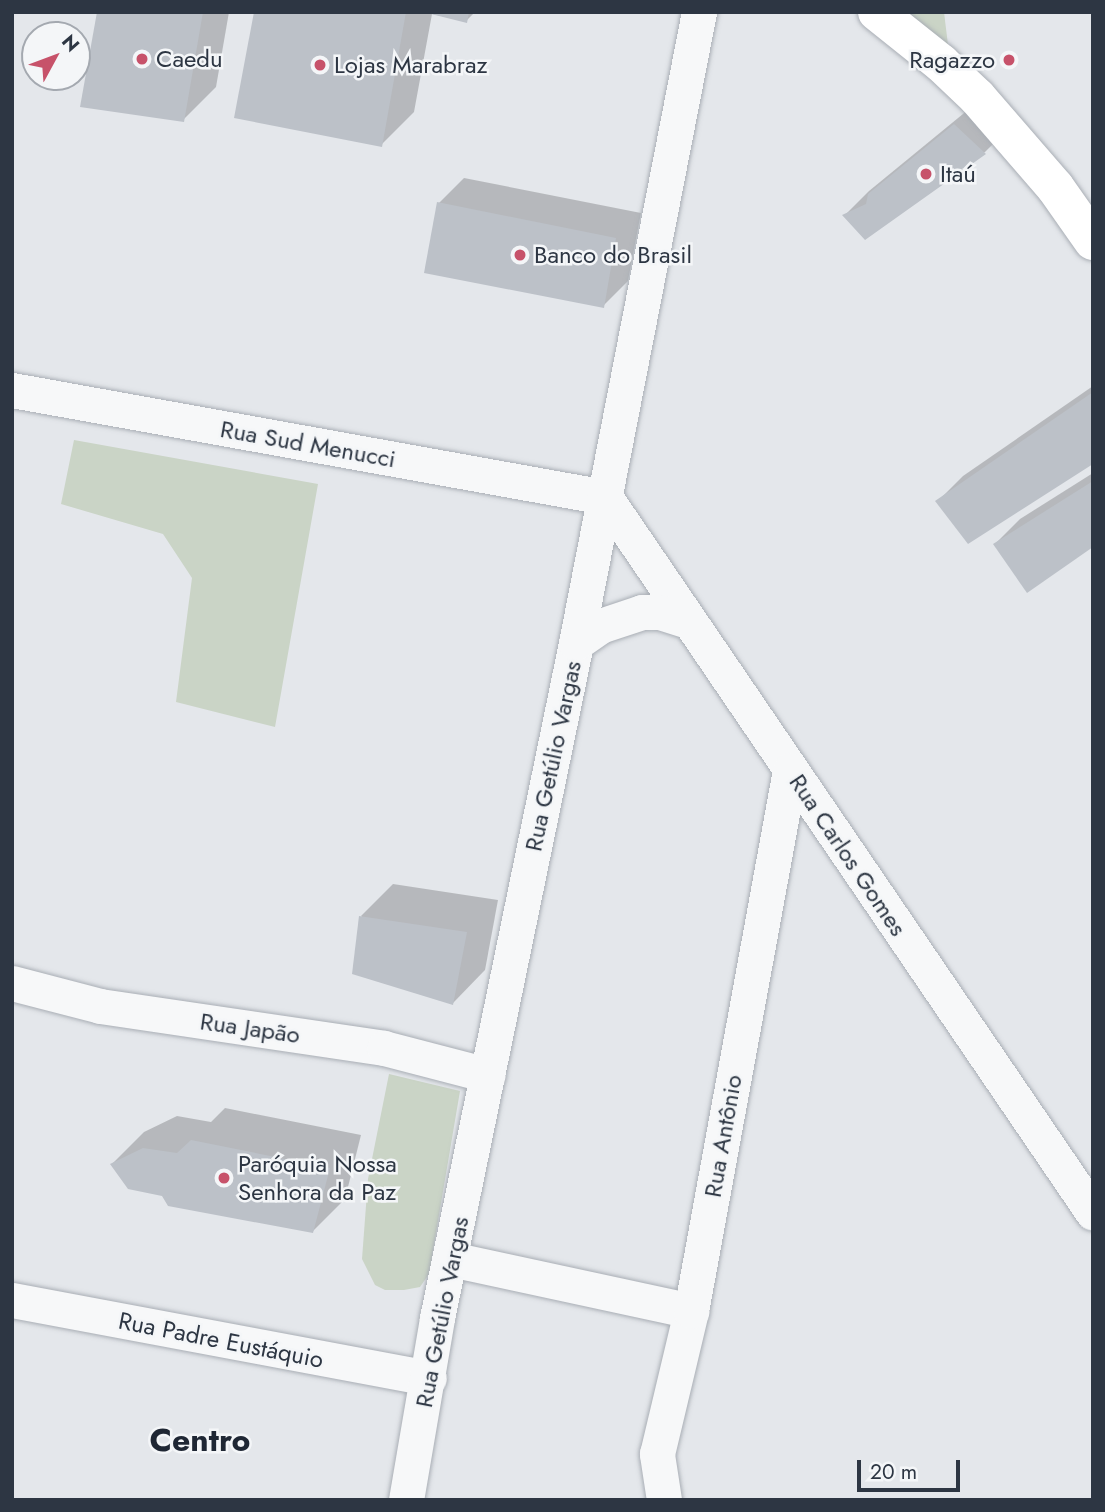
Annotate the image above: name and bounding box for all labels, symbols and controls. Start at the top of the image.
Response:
north arrow [21,21,91,91]
text: N [56,29,86,58]
place label: Caedu [156,45,223,73]
place label: Ragazzo [909,46,995,74]
marker: Caedu [134,51,150,67]
place label: Lojas Marabraz [334,51,488,79]
marker: Ragazzo [1001,52,1017,68]
marker: Lojas Marabraz [312,57,328,73]
place label: Itaú [940,160,976,188]
marker: Itaú [918,166,934,182]
place label: Banco do Brasil [534,241,692,269]
marker: Banco do Brasil [512,247,528,263]
street label: Rua Sud Menucci [218,414,398,474]
street label: Rua Getúlio Vargas [519,658,587,854]
street label: Rua Carlos Gomes [783,769,913,941]
street label: Rua Japão [198,1007,302,1049]
street label: Rua Antônio [698,1072,748,1200]
place label: Paróquia Nossa Senhora da Paz [238,1150,397,1206]
marker: Paróquia Nossa Senhora da Paz [216,1170,232,1186]
street label: Rua Getúlio Vargas [409,1214,475,1410]
street label: Rua Padre Eustáquio [116,1306,326,1374]
district label: Centro [150,1421,250,1459]
scale bar [860,1446,963,1490]
text: 20 m [870,1457,917,1487]

